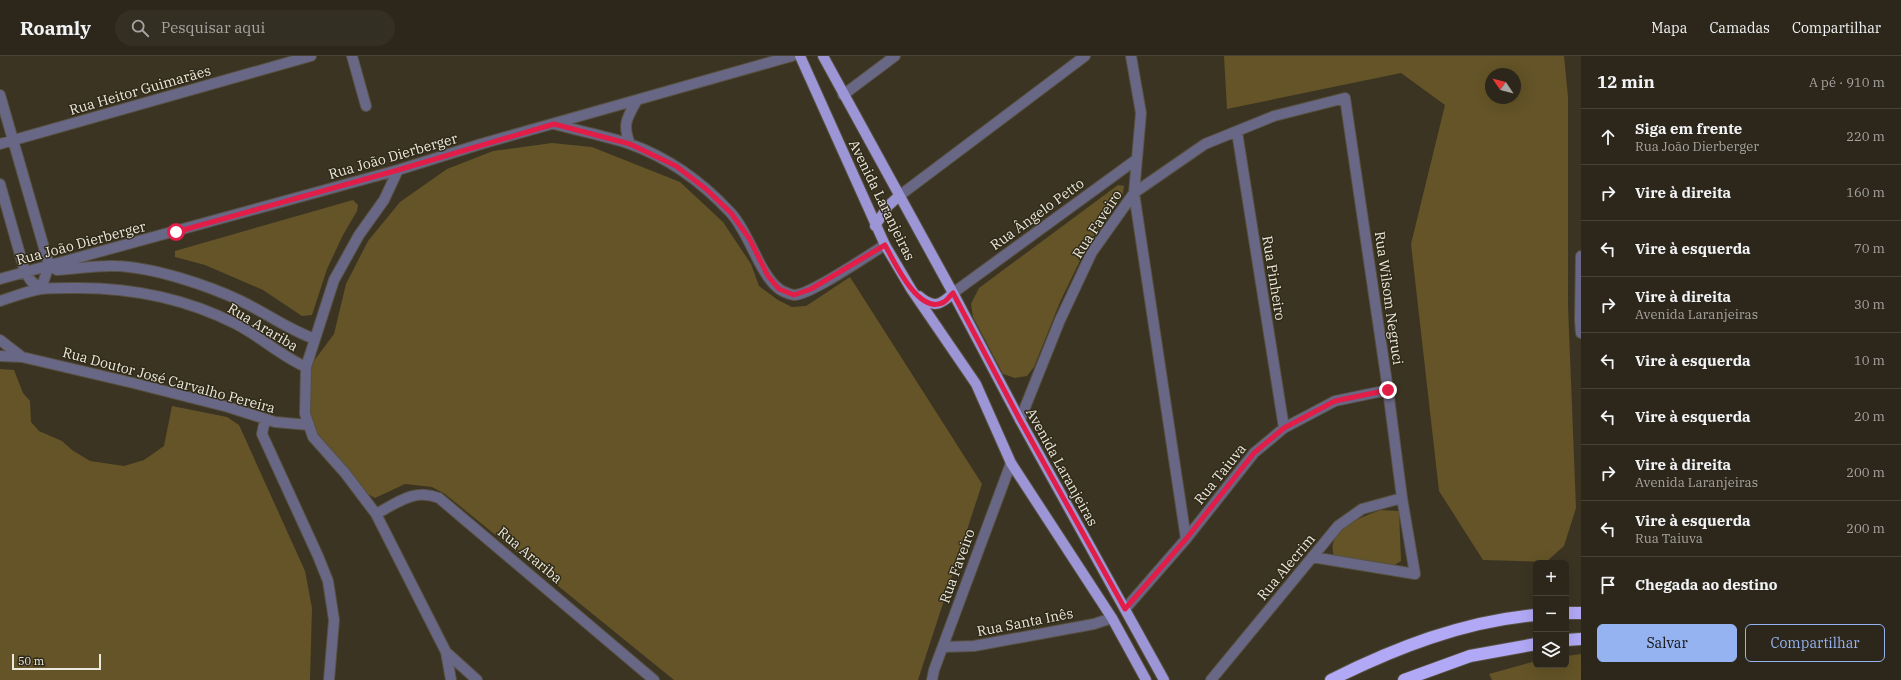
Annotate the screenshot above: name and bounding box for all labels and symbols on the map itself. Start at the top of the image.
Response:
street label: Rua Heitor Guimarães [67,61,213,119]
north arrow [1485,68,1521,104]
street label: Rua João Dierberger [326,129,460,183]
street label: Avenida Laranjeiras [845,137,919,264]
street label: Rua Ângelo Petto [987,174,1087,254]
street label: Rua Faveiro [1068,186,1126,262]
street label: Rua João Dierberger [14,217,149,269]
route start [167,223,185,241]
street label: Rua Wilsom Negruci [1371,230,1407,366]
street label: Rua Pinheiro [1258,234,1290,322]
street label: Rua Arariba [224,299,302,355]
street label: Rua Doutor José Carvalho Pereira [61,343,278,417]
route end [1379,381,1397,399]
street label: Avenida Laranjeiras [1022,405,1102,529]
street label: Rua Taiuva [1190,440,1250,508]
street label: Rua Arariba [494,523,566,588]
street label: Rua Faveiro [935,526,979,606]
street label: Rua Alecrim [1253,530,1319,604]
street label: Rua Santa Inês [975,604,1075,640]
scale bar [12,652,101,671]

